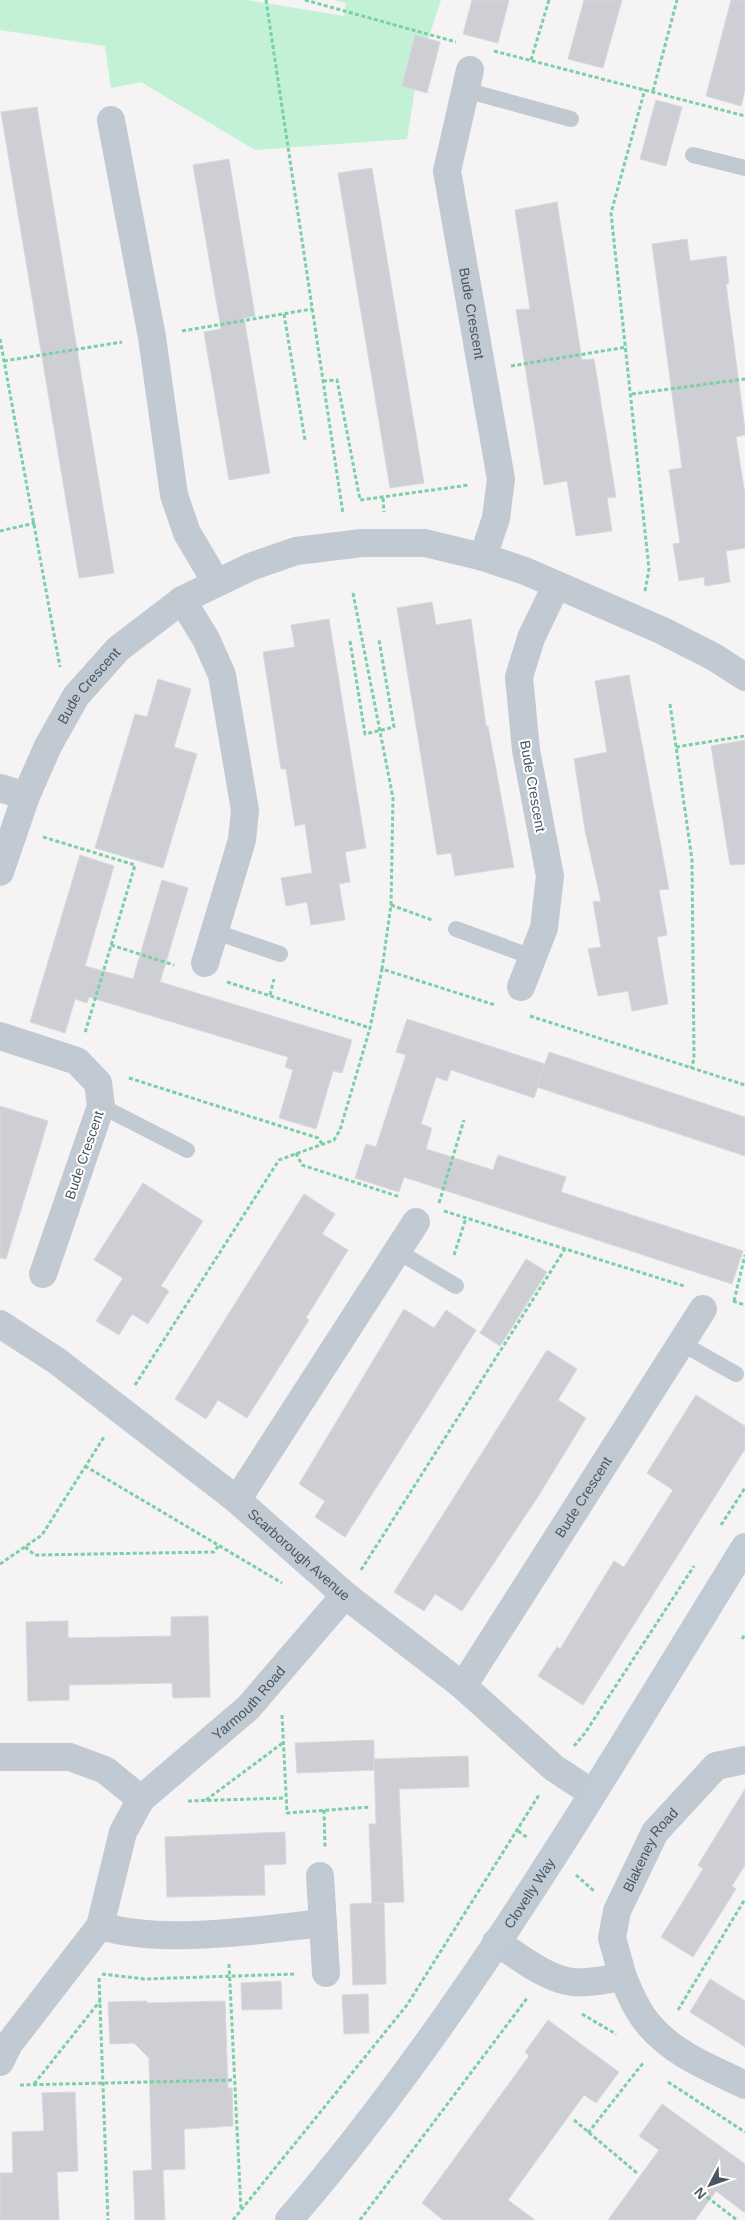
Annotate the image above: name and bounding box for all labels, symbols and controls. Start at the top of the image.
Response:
street label: Bude Crescent [456,266,488,360]
street label: Bude Crescent [54,644,123,727]
street label: Bude Crescent [517,739,549,833]
street label: Bude Crescent [61,1109,107,1201]
street label: Bude Crescent [552,1454,615,1540]
street label: Scarborough Avenue [245,1505,353,1604]
street label: Yarmouth Road [209,1663,288,1743]
street label: Blakeney Road [620,1805,681,1894]
street label: Clovelly Way [501,1855,558,1931]
north arrow [685,2160,735,2210]
text: N [691,2184,710,2203]

